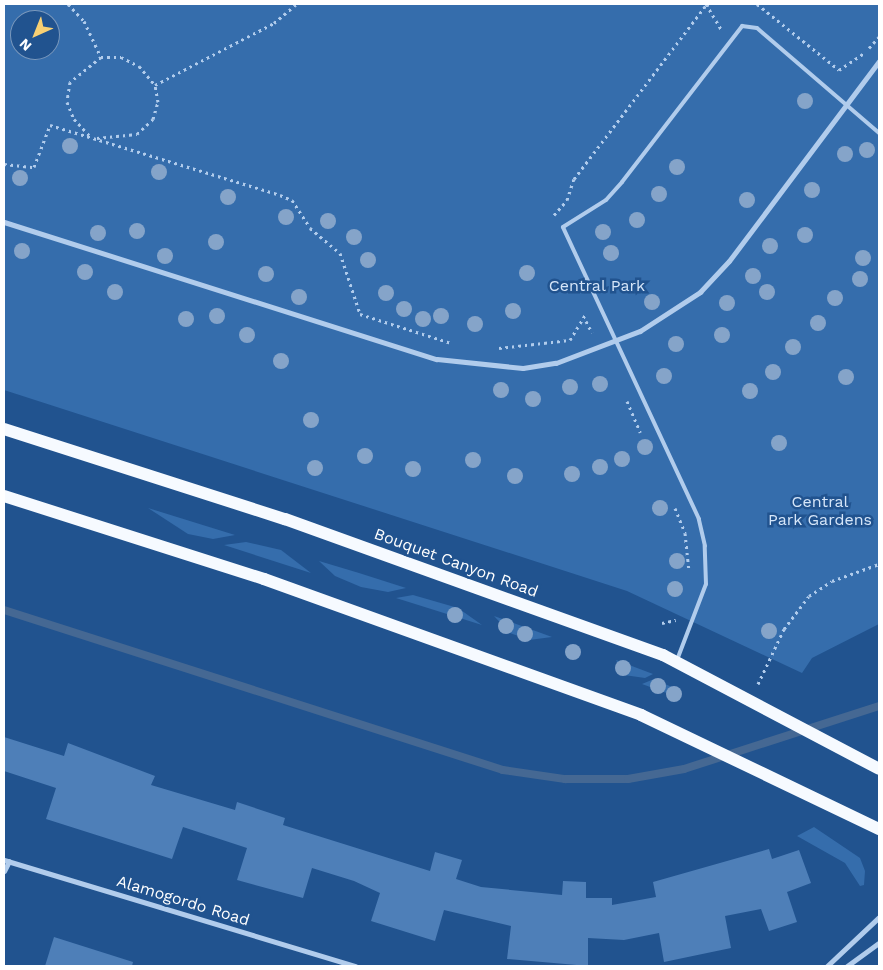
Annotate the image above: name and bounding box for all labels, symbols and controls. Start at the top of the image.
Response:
north arrow [10,10,60,60]
text: N [16,36,35,54]
park label: Central Park [549,276,645,296]
park label: Central Park Gardens [768,492,872,530]
street label: Bouquet Canyon Road [371,524,541,602]
street label: Alamogordo Road [114,872,252,930]

